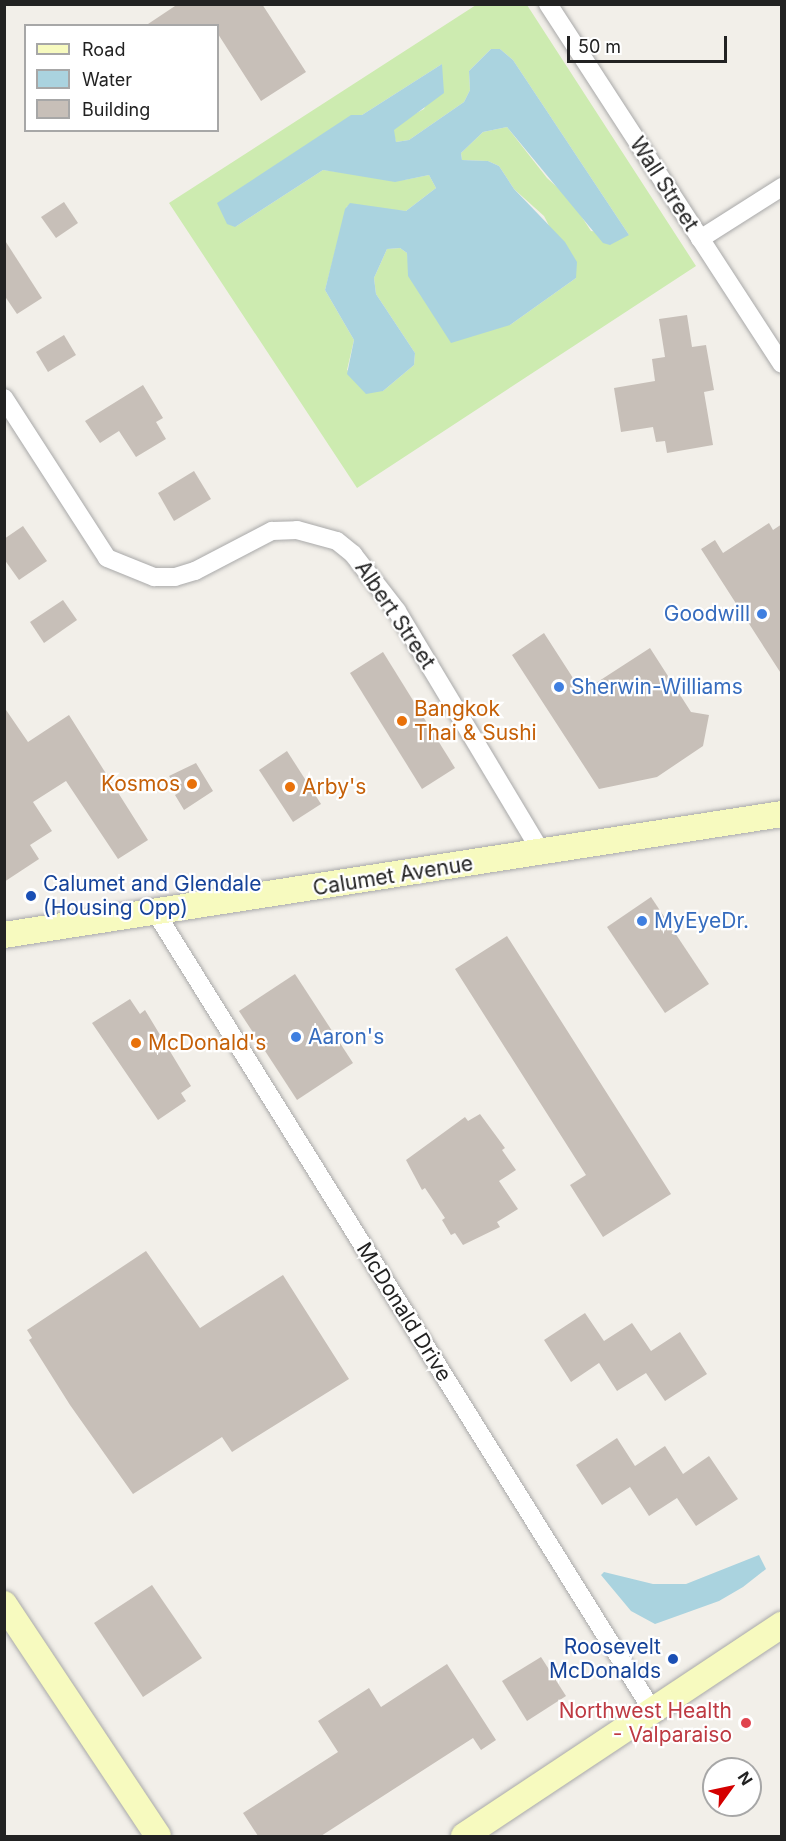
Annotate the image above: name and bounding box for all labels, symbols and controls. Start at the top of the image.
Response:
legend [24,24,219,132]
scale bar [570,24,730,62]
text: 50 m [578,36,621,57]
text: Road [82,39,125,60]
text: Water [82,69,132,90]
text: Building [82,99,150,120]
street label: Wall Street [624,132,704,236]
street label: Albert Street [350,556,440,674]
place label: Goodwill [664,601,750,627]
marker: Goodwill [755,607,769,621]
place label: Sherwin-Williams [571,674,743,700]
marker: Sherwin-Williams [552,680,566,694]
place label: Bangkok Thai & Sushi [414,696,537,746]
marker: Bangkok Thai & Sushi [395,714,409,728]
place label: Kosmos [101,771,180,797]
place label: Arby's [302,774,366,800]
marker: Kosmos [185,777,199,791]
marker: Arby's [283,780,297,794]
street label: Calumet Avenue [311,851,475,901]
place label: Calumet and Glendale (Housing Opp) [43,871,261,921]
marker: Calumet and Glendale (Housing Opp) [24,889,38,903]
place label: MyEyeDr. [654,908,749,934]
marker: MyEyeDr. [635,914,649,928]
place label: Aaron's [308,1024,384,1050]
place label: McDonald's [148,1030,266,1056]
marker: Aaron's [289,1030,303,1044]
marker: McDonald's [129,1036,143,1050]
street label: McDonald Drive [351,1238,457,1386]
place label: Roosevelt McDonalds [549,1634,661,1684]
marker: Roosevelt McDonalds [666,1652,680,1666]
place label: Northwest Health - Valparaiso [559,1698,732,1748]
marker: Northwest Health - Valparaiso [737,1714,755,1732]
north arrow [702,1757,762,1817]
text: N [734,1768,757,1789]

